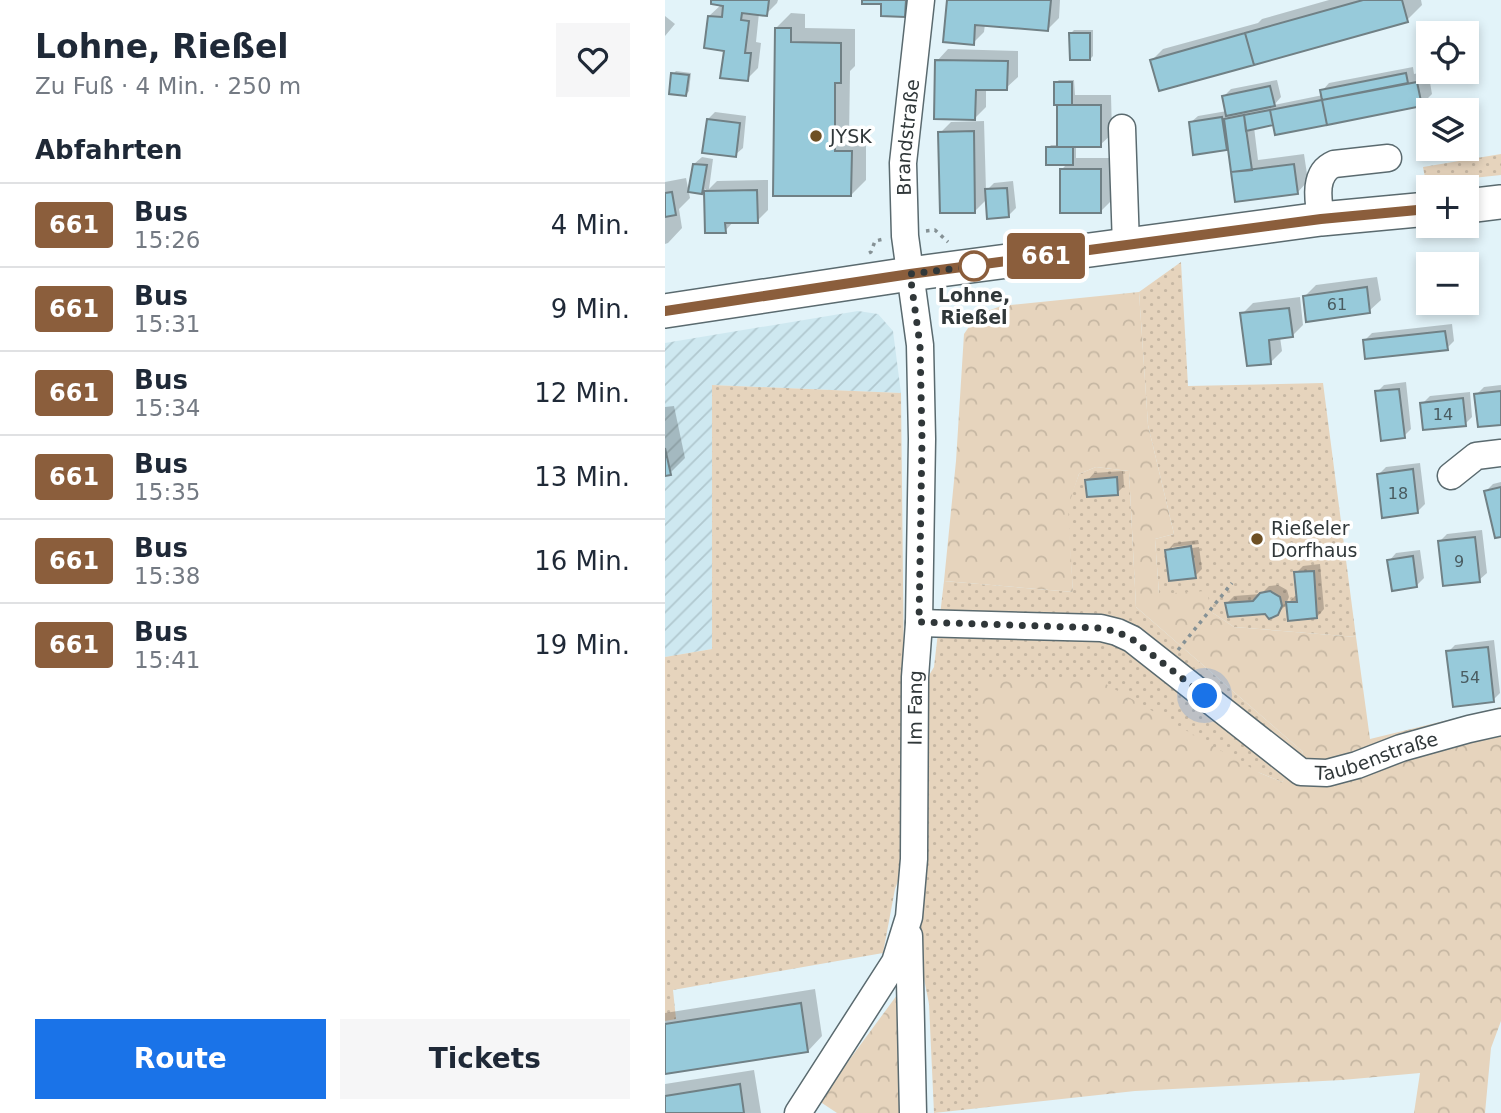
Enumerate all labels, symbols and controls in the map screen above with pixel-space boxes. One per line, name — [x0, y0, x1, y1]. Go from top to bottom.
map controls — [1416, 21, 1479, 315]
button: locate — [1416, 21, 1479, 84]
button: heart — [556, 23, 630, 97]
text: Lohne, Rießel — [35, 27, 289, 66]
text: Zu Fuß · 4 Min. · 250 m — [35, 73, 301, 99]
street label: Brandstraße — [892, 78, 923, 196]
button: layers — [1416, 98, 1479, 161]
place label: JYSK — [829, 125, 872, 147]
marker: JYSK — [808, 128, 824, 144]
text: Abfahrten — [35, 135, 183, 165]
button: + — [1416, 175, 1479, 238]
text: Bus — [134, 197, 188, 227]
text: 4 Min. — [551, 210, 630, 240]
text: 661 — [49, 211, 99, 239]
text: 15:26 — [134, 227, 200, 253]
line badge: 661 — [1006, 233, 1086, 279]
text: 661 — [1021, 242, 1071, 270]
marker: Lohne, Rießel — [959, 251, 989, 281]
button: − — [1416, 252, 1479, 315]
text: Bus — [134, 281, 188, 311]
place label: Lohne, Rießel — [938, 284, 1010, 328]
text: 9 Min. — [551, 294, 630, 324]
text: 661 — [49, 295, 99, 323]
house number: 61 — [1327, 295, 1347, 314]
text: 15:31 — [134, 311, 200, 337]
text: Bus — [134, 365, 188, 395]
text: 12 Min. — [534, 378, 630, 408]
text: 661 — [49, 379, 99, 407]
text: 15:34 — [134, 395, 200, 421]
house number: 14 — [1433, 405, 1453, 424]
text: Bus — [134, 449, 188, 479]
text: 13 Min. — [534, 462, 630, 492]
text: 661 — [49, 463, 99, 491]
text: 15:35 — [134, 479, 200, 505]
house number: 18 — [1388, 484, 1408, 503]
place label: Rießeler Dorfhaus — [1271, 517, 1357, 561]
marker: Rießeler Dorfhaus — [1249, 531, 1265, 547]
text: Bus — [134, 533, 188, 563]
text: 16 Min. — [534, 546, 630, 576]
text: 661 — [49, 547, 99, 575]
house number: 9 — [1454, 552, 1464, 571]
text: 15:38 — [134, 563, 200, 589]
text: Bus — [134, 617, 188, 647]
text: 19 Min. — [534, 630, 630, 660]
text: 661 — [49, 631, 99, 659]
text: 15:41 — [134, 647, 200, 673]
house number: 54 — [1460, 668, 1480, 687]
street label: Im Fang — [904, 669, 926, 745]
your location — [1187, 678, 1222, 713]
street label: Taubenstraße — [1313, 727, 1440, 785]
button: Route — [35, 1019, 326, 1099]
button: Tickets — [340, 1019, 630, 1099]

